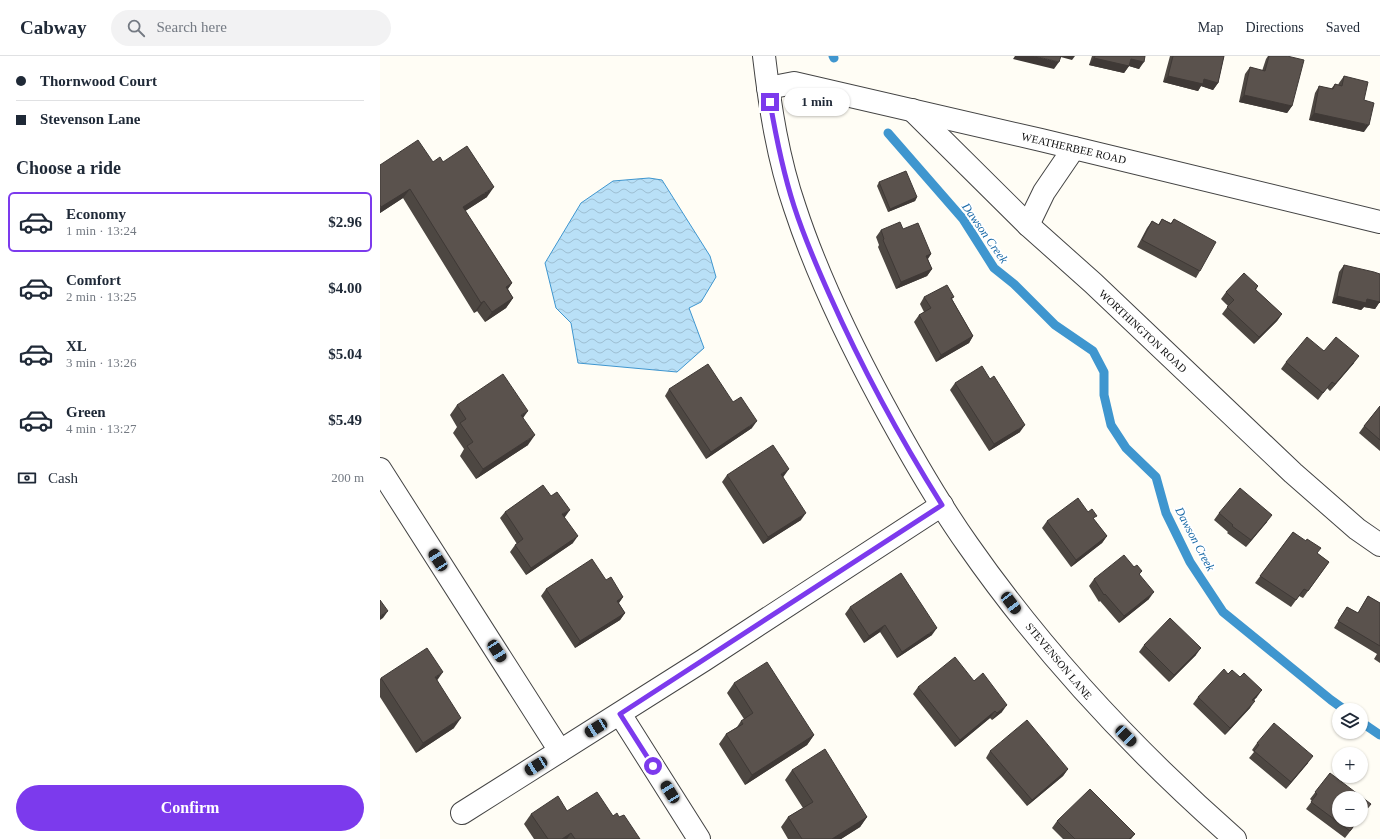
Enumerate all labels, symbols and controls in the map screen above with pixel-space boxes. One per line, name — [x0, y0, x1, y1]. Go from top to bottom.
search box — [111, 10, 391, 46]
text: Cabway — [20, 17, 87, 38]
icon: search — [125, 17, 147, 39]
text: Search here — [157, 19, 227, 35]
text: Map — [1198, 20, 1223, 35]
text: Directions — [1245, 20, 1304, 35]
text: Saved — [1326, 20, 1360, 35]
text: Thornwood Court — [40, 73, 157, 89]
callout: 1 min — [784, 88, 850, 116]
route end — [761, 93, 779, 111]
text: 1 min — [801, 94, 833, 109]
text: Stevenson Lane — [40, 111, 140, 127]
street label: WEATHERBEE ROAD — [1020, 130, 1128, 166]
text: Choose a ride — [16, 158, 121, 178]
water label: Dawson Creek — [958, 199, 1011, 266]
icon: car — [18, 204, 54, 240]
text: Economy — [66, 206, 126, 222]
text: $2.96 — [328, 214, 362, 230]
text: 1 min · 13:24 — [66, 223, 136, 238]
icon: car — [18, 270, 54, 306]
text: Comfort — [66, 272, 121, 288]
text: $4.00 — [328, 280, 362, 296]
street label: WORTHINGTON ROAD — [1097, 287, 1189, 375]
text: 2 min · 13:25 — [66, 289, 136, 304]
icon: car — [18, 336, 54, 372]
text: XL — [66, 338, 87, 354]
text: $5.04 — [328, 346, 362, 362]
text: 3 min · 13:26 — [66, 355, 136, 370]
icon: car — [18, 402, 54, 438]
text: Green — [66, 404, 106, 420]
text: $5.49 — [328, 412, 362, 428]
text: 4 min · 13:27 — [66, 421, 136, 436]
icon: cash — [16, 467, 38, 489]
text: Cash — [48, 470, 78, 486]
text: 200 m — [331, 470, 364, 485]
water label: Dawson Creek — [1172, 504, 1218, 574]
car — [426, 547, 450, 573]
car — [999, 590, 1023, 616]
street label: STEVENSON LANE — [1023, 620, 1095, 702]
car — [485, 638, 509, 664]
map controls — [1332, 703, 1368, 827]
button: layers — [1332, 703, 1368, 739]
car — [583, 717, 609, 739]
car — [1113, 723, 1139, 749]
button: + — [1332, 747, 1368, 783]
car — [523, 755, 549, 777]
route start — [644, 757, 662, 775]
car — [659, 779, 681, 805]
button: Confirm — [16, 785, 364, 831]
button: − — [1332, 791, 1368, 827]

